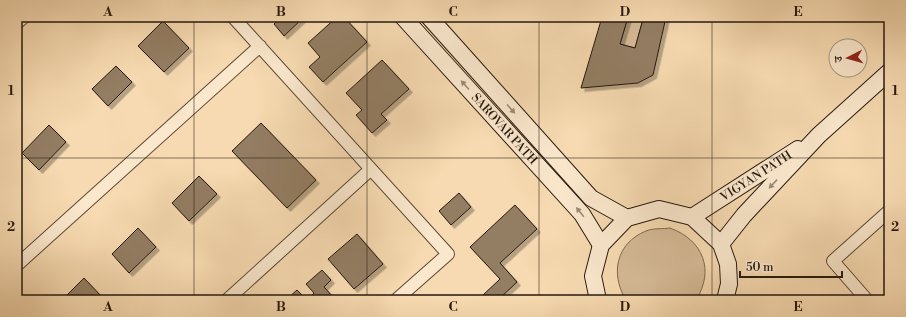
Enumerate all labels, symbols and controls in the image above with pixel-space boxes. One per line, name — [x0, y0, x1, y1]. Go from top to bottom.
text: A — [102, 4, 113, 20]
text: B — [276, 4, 286, 20]
text: C — [448, 4, 458, 20]
text: D — [620, 4, 630, 20]
text: E — [793, 4, 803, 20]
north arrow — [828, 38, 868, 78]
text: उ — [832, 54, 846, 63]
one-way arrow — [460, 80, 469, 90]
text: 1 — [8, 83, 15, 99]
text: 1 — [892, 83, 899, 99]
street label: SAROVAR PATH — [468, 90, 541, 168]
one-way arrow — [507, 103, 516, 114]
street label: VIGYAN PATH — [717, 147, 795, 205]
one-way arrow — [769, 179, 778, 189]
one-way arrow — [575, 207, 584, 218]
text: 2 — [7, 219, 15, 235]
text: 2 — [891, 219, 899, 235]
scale bar — [740, 253, 842, 279]
text: 50 m — [746, 260, 774, 275]
text: A — [102, 299, 113, 315]
text: B — [276, 299, 286, 315]
text: C — [448, 299, 458, 315]
text: D — [620, 299, 630, 315]
text: E — [793, 299, 803, 315]

